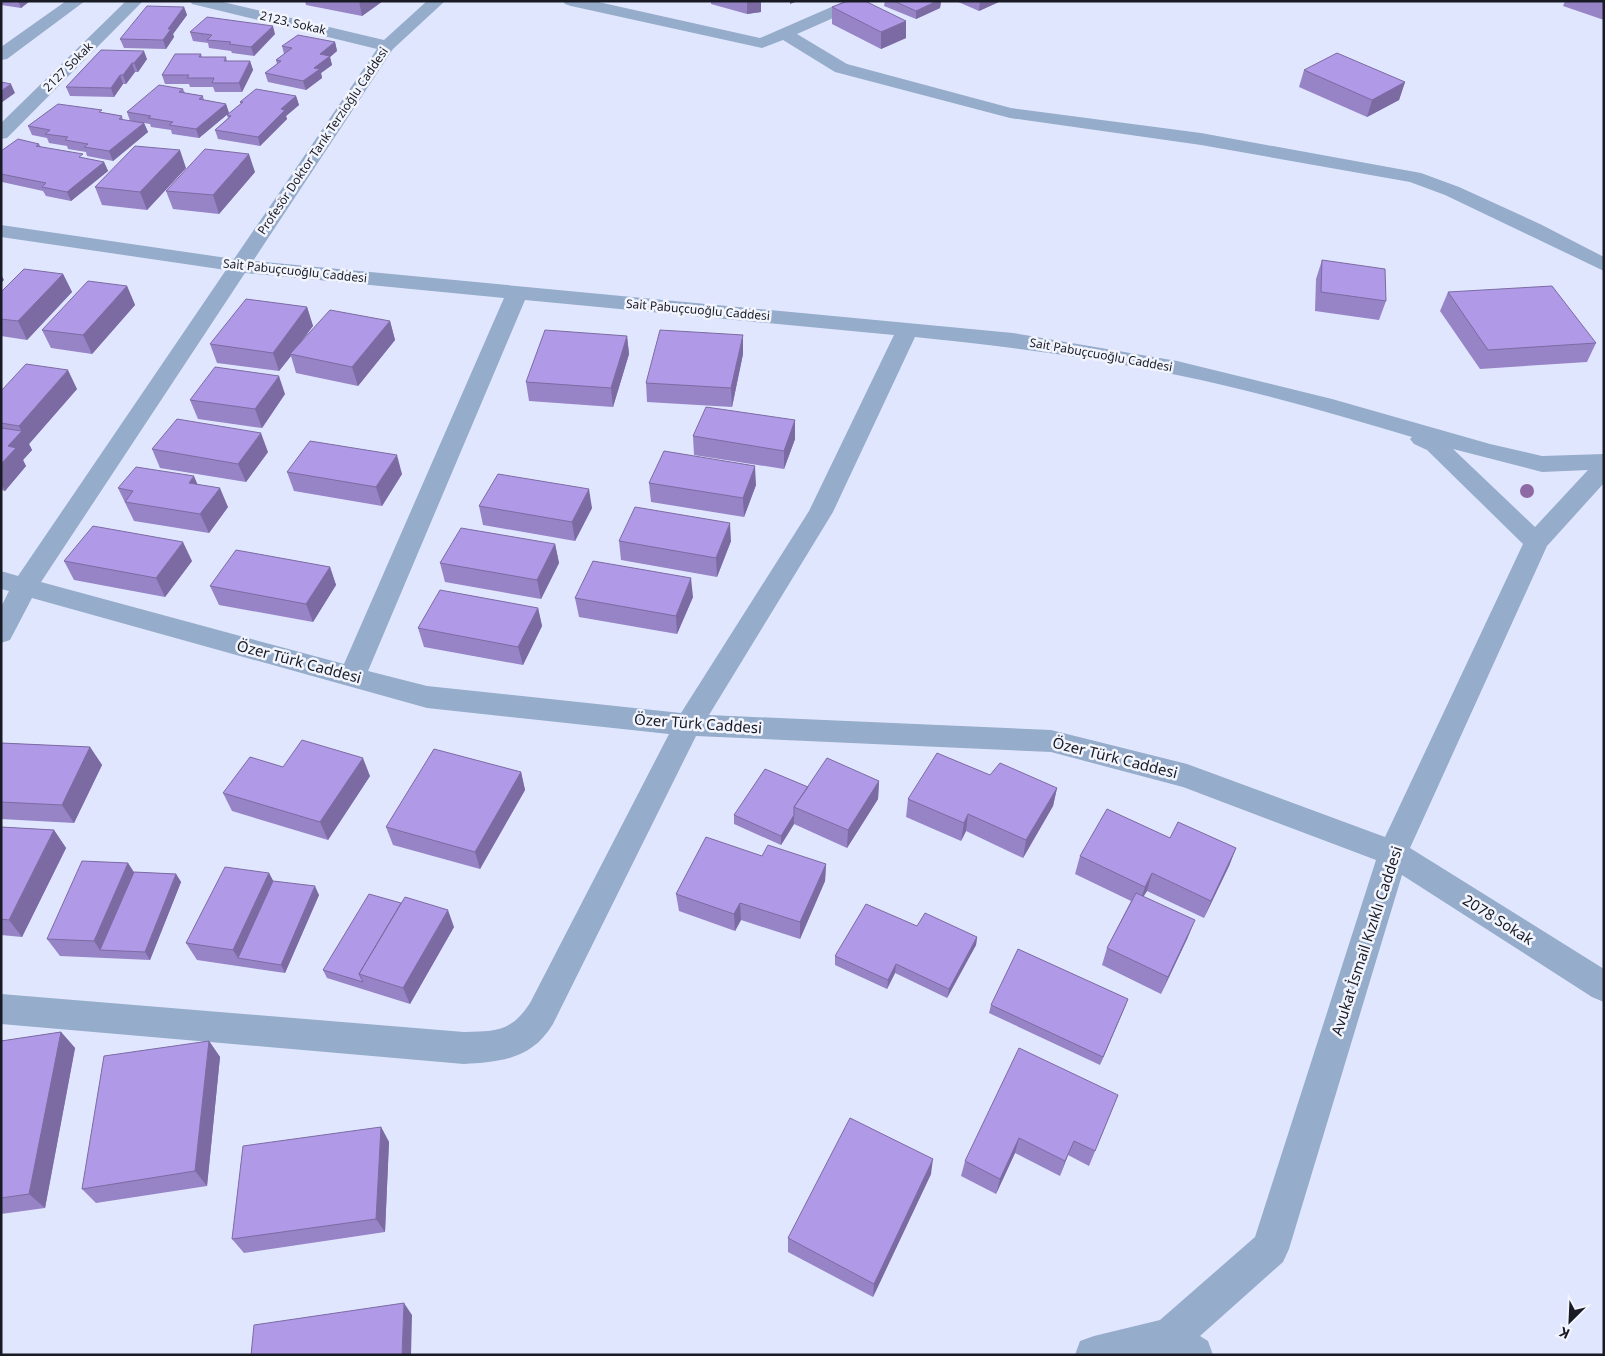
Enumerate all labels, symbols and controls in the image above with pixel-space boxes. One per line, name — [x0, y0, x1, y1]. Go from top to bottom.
street label: 2123. Sokak — [258, 7, 328, 38]
street label: 2127 Sokak — [39, 38, 97, 95]
street label: Profesör Doktor Tarık Terzioğlu Caddesi — [253, 44, 392, 238]
street label: Sait Pabuçcuoğlu Caddesi — [222, 254, 368, 287]
street label: Sait Pabuçcuoğlu Caddesi — [625, 295, 771, 324]
street label: Sait Pabuçcuoğlu Caddesi — [1028, 334, 1174, 375]
street label: Özer Türk Caddesi — [235, 635, 364, 687]
street label: Özer Türk Caddesi — [633, 709, 763, 737]
street label: Özer Türk Caddesi — [1051, 732, 1180, 782]
street label: Avukat İsmail Kızıklı Caddesi — [1326, 843, 1406, 1038]
street label: 2078 Sokak — [1459, 889, 1538, 949]
north arrow — [1545, 1296, 1595, 1346]
text: K — [1556, 1322, 1573, 1344]

